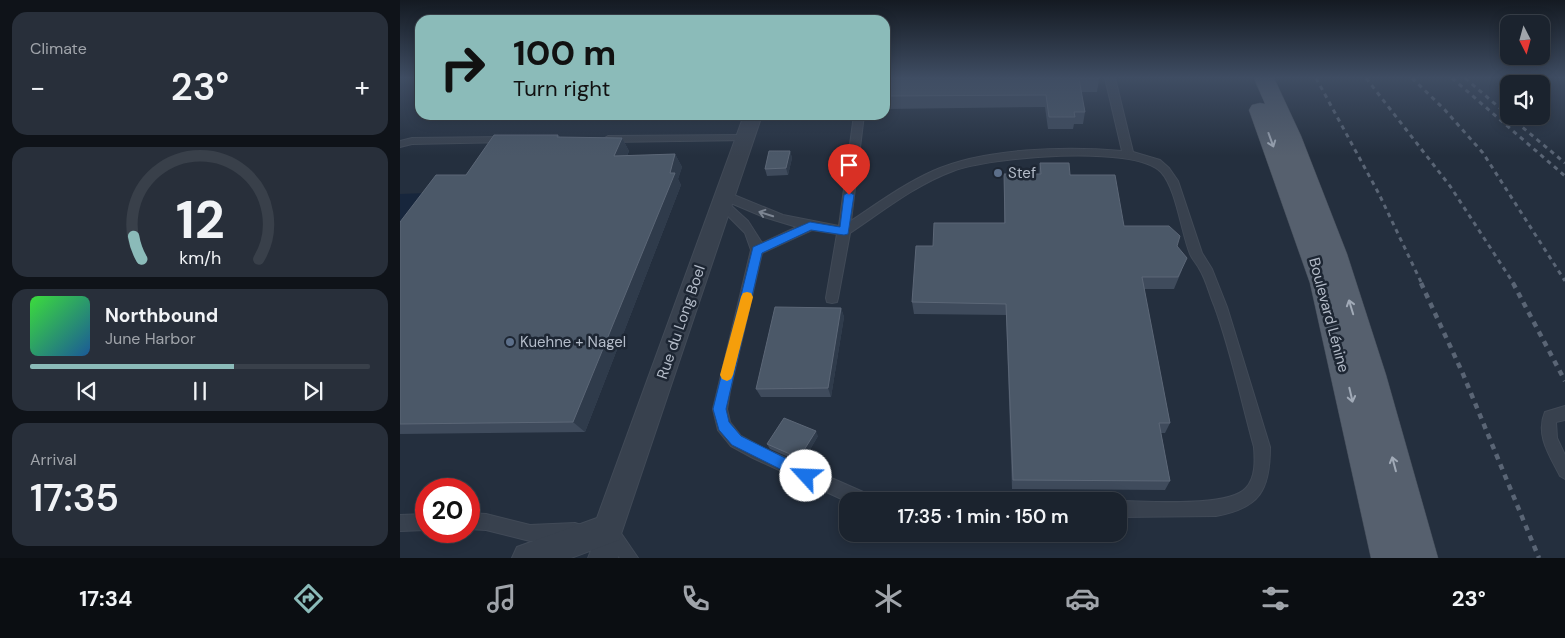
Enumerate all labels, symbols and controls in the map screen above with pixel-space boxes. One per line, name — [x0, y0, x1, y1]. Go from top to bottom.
north arrow — [1500, 15, 1550, 65]
map controls — [1500, 15, 1550, 125]
text: 100 m — [513, 30, 616, 76]
icon: right — [430, 35, 495, 100]
text: Climate — [30, 38, 87, 59]
text: 23° — [171, 62, 229, 112]
text: − — [30, 69, 45, 106]
text: + — [355, 69, 370, 106]
text: Turn right — [513, 74, 610, 103]
button: sound — [1500, 75, 1550, 125]
one-way arrow — [1267, 132, 1276, 148]
pin — [828, 144, 870, 195]
icon: arrive — [835, 151, 863, 179]
place label: Stef — [1008, 163, 1036, 183]
marker: Stef — [992, 167, 1004, 179]
text: 12 — [176, 186, 224, 254]
one-way arrow — [759, 209, 775, 219]
text: km/h — [179, 246, 221, 270]
street label: Boulevard Lénine — [1304, 255, 1354, 375]
street label: Rue du Long Boel — [652, 262, 710, 382]
one-way arrow — [1346, 300, 1356, 316]
text: Northbound — [105, 303, 218, 328]
text: June Harbor — [105, 328, 196, 349]
place label: Kuehne + Nagel — [520, 332, 626, 352]
marker: Kuehne + Nagel — [504, 336, 516, 348]
icon: previous — [73, 377, 101, 405]
icon: pause — [186, 377, 214, 405]
icon: next — [299, 377, 327, 405]
one-way arrow — [1346, 387, 1356, 403]
text: Arrival — [30, 449, 77, 470]
position arrow — [779, 449, 831, 501]
one-way arrow — [1389, 456, 1399, 472]
text: 17:35 — [30, 473, 119, 523]
speed limit sign: 20 — [415, 478, 480, 543]
text: 17:35 · 1 min · 150 m — [897, 504, 1069, 529]
icon: directions — [291, 581, 326, 616]
icon: music — [484, 581, 519, 616]
icon: phone — [678, 581, 713, 616]
icon: climate — [871, 581, 906, 616]
icon: car — [1065, 581, 1100, 616]
icon: filters — [1258, 581, 1293, 616]
text: 17:34 — [79, 584, 132, 613]
text: 23° — [1452, 584, 1486, 613]

